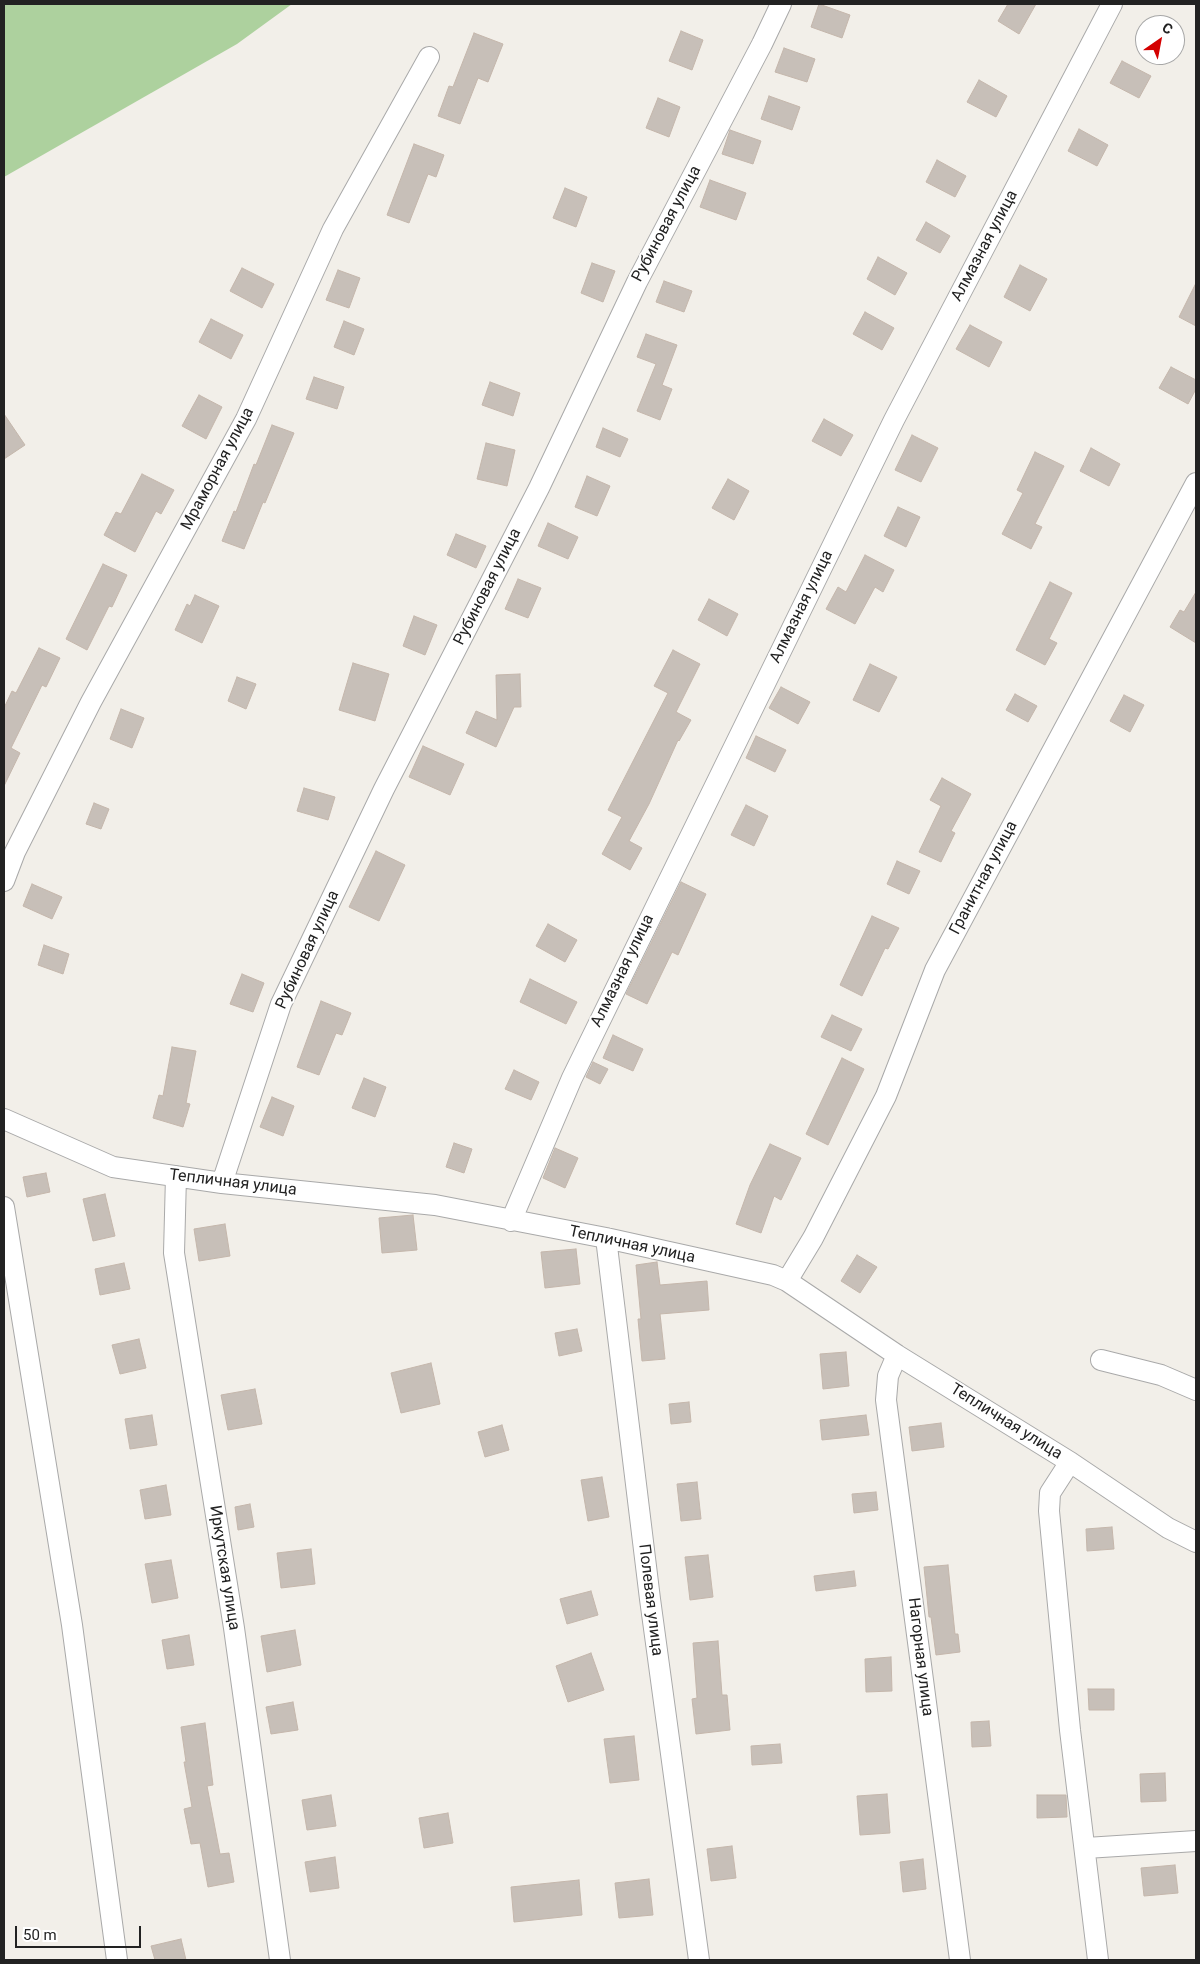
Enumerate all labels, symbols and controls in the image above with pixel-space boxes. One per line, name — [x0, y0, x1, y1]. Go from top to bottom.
north arrow — [1135, 15, 1185, 65]
text: С — [1159, 19, 1176, 37]
street label: Рубиновая улица — [628, 163, 706, 285]
street label: Алмазная улица — [948, 187, 1022, 305]
street label: Мраморная улица — [178, 404, 258, 534]
street label: Рубиновая улица — [450, 525, 526, 649]
street label: Алмазная улица — [766, 547, 838, 667]
street label: Гранитная улица — [946, 818, 1022, 938]
street label: Рубиновая улица — [272, 888, 344, 1012]
street label: Алмазная улица — [587, 911, 659, 1031]
street label: Тепличная улица — [168, 1166, 298, 1200]
street label: Тепличная улица — [567, 1222, 697, 1268]
street label: Тепличная улица — [947, 1380, 1065, 1464]
street label: Иркутская улица — [205, 1504, 243, 1632]
street label: Полевая улица — [634, 1543, 666, 1657]
street label: Нагорная улица — [903, 1597, 937, 1717]
scale bar — [18, 1916, 144, 1948]
text: 50 m — [23, 1926, 57, 1944]

